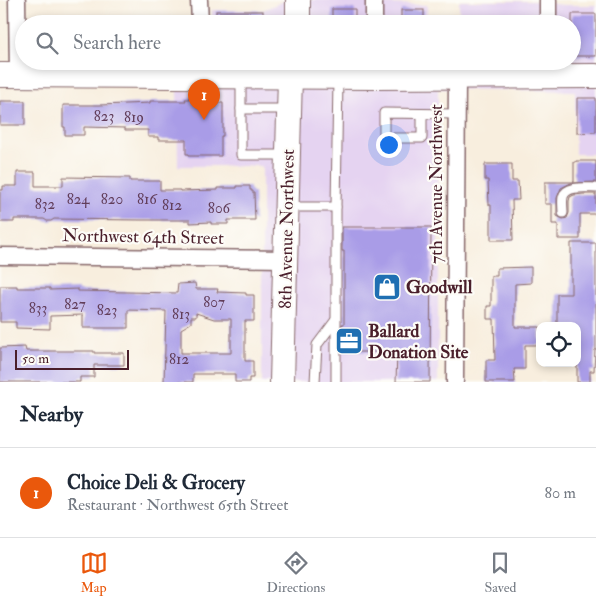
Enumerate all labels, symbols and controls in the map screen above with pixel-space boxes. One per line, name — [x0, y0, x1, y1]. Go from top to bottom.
search box — [15, 15, 581, 70]
icon: search — [33, 29, 61, 57]
text: Search here — [73, 31, 161, 55]
pin: 1 — [188, 79, 220, 120]
street label: 7th Avenue Northwest — [425, 104, 448, 264]
house number: 823 — [94, 107, 114, 126]
house number: 819 — [124, 108, 144, 127]
your location — [376, 132, 402, 158]
street label: 8th Avenue Northwest — [274, 149, 300, 309]
house number: 824 — [67, 190, 90, 209]
house number: 820 — [101, 190, 123, 209]
house number: 816 — [137, 190, 158, 209]
house number: 832 — [35, 195, 56, 214]
house number: 812 — [162, 196, 182, 215]
house number: 806 — [208, 199, 232, 218]
street label: Northwest 64th Street — [62, 224, 224, 250]
shop icon: Goodwill — [372, 272, 402, 302]
place label: Goodwill — [406, 276, 473, 299]
house number: 807 — [203, 293, 225, 312]
house number: 827 — [64, 295, 86, 314]
house number: 833 — [29, 299, 47, 318]
house number: 823 — [97, 301, 117, 320]
house number: 813 — [172, 305, 190, 324]
place label: Ballard Donation Site — [368, 320, 469, 364]
map controls — [536, 322, 581, 367]
button: locate — [536, 322, 581, 367]
office icon: Ballard Donation Site — [334, 326, 364, 356]
scale bar — [15, 347, 129, 370]
text: 50 m — [22, 350, 49, 367]
house number: 812 — [169, 350, 189, 369]
text: Nearby — [20, 401, 83, 428]
text: Choice Deli & Grocery — [67, 471, 245, 495]
text: 1 — [33, 483, 39, 503]
text: 80 m — [545, 483, 576, 503]
text: Restaurant · Northwest 65th Street — [67, 495, 288, 515]
tab: Map — [80, 549, 108, 596]
tab: Directions — [267, 549, 325, 596]
tab: Saved — [484, 549, 516, 596]

